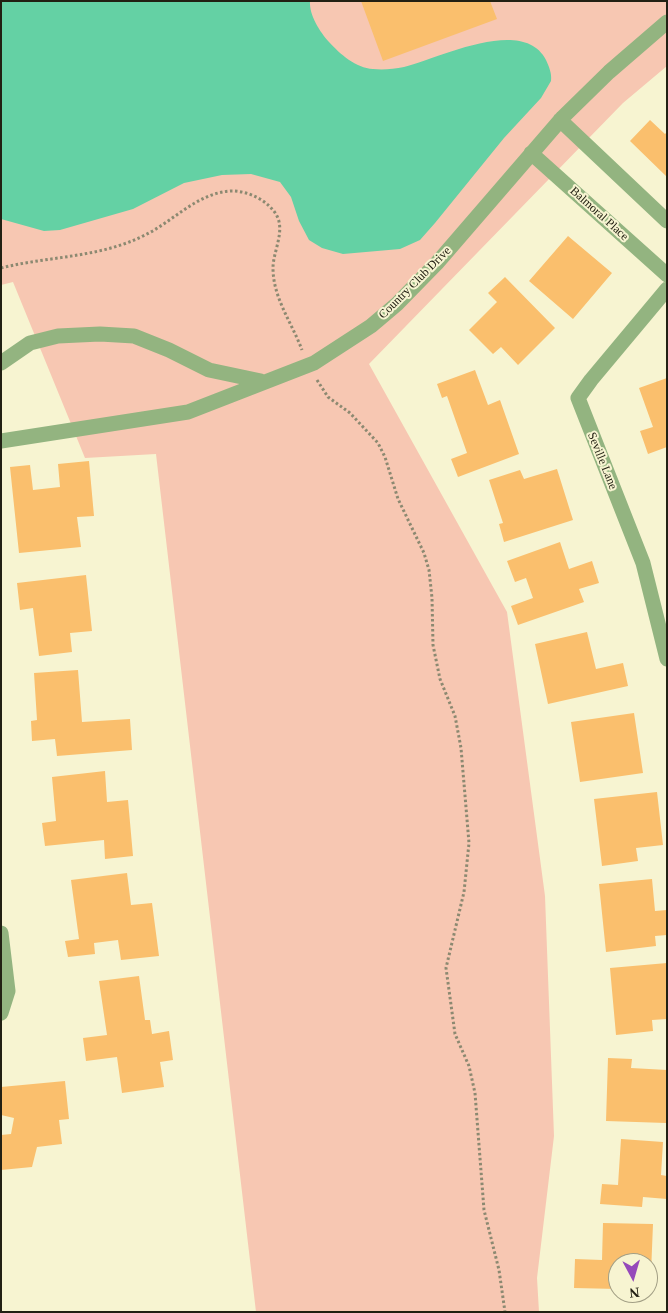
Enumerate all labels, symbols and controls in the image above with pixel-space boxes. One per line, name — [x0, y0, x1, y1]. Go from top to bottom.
street label: Balmoral Place — [567, 184, 631, 244]
street label: Country Club Drive — [376, 244, 454, 322]
street label: Seville Lane — [584, 430, 620, 492]
north arrow — [608, 1253, 658, 1303]
text: N — [629, 1284, 640, 1300]

